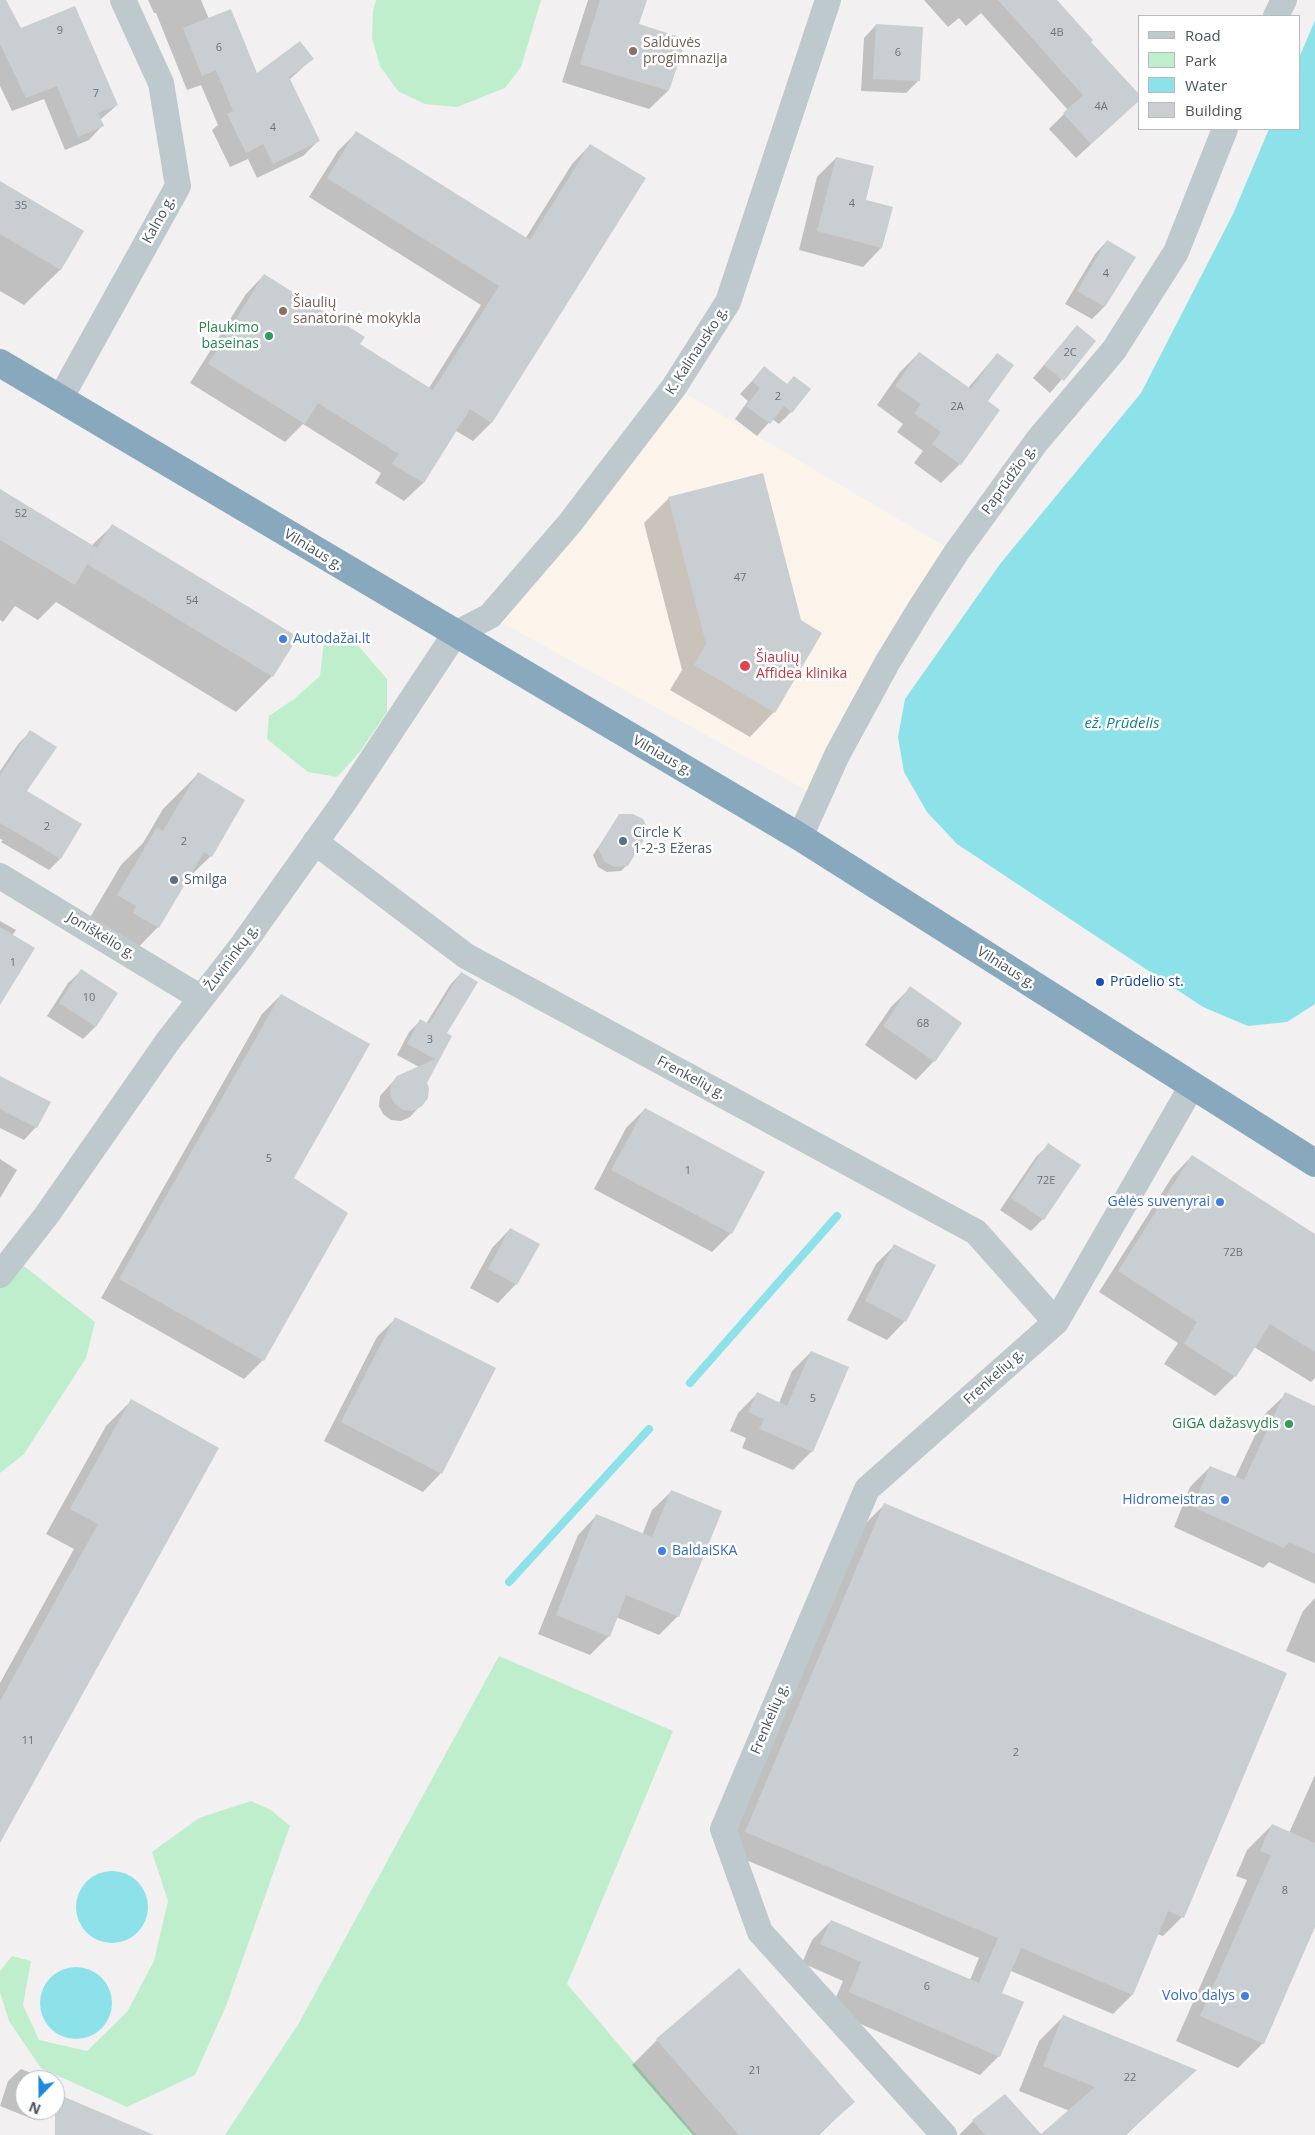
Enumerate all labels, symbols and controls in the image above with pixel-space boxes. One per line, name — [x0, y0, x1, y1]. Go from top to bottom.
legend — [1138, 15, 1300, 130]
house number: 9 — [57, 24, 63, 38]
text: Road — [1185, 25, 1221, 45]
house number: 4B — [1050, 26, 1064, 40]
place label: Salduvės progimnazija — [643, 35, 728, 68]
house number: 6 — [216, 41, 222, 55]
marker: Salduvės progimnazija — [627, 45, 639, 57]
house number: 6 — [895, 46, 901, 60]
text: Park — [1185, 50, 1216, 70]
text: Water — [1185, 75, 1227, 95]
house number: 7 — [93, 87, 99, 101]
house number: 4A — [1094, 100, 1108, 114]
text: Building — [1185, 100, 1242, 120]
house number: 4 — [270, 121, 276, 135]
street label: Kalno g. — [139, 193, 179, 247]
house number: 4 — [849, 197, 855, 211]
house number: 35 — [15, 199, 27, 213]
house number: 4 — [1103, 267, 1109, 281]
place label: Šiaulių sanatorinė mokykla — [293, 295, 421, 328]
street label: K. Kalinausko g. — [662, 304, 732, 398]
marker: Šiaulių sanatorinė mokykla — [277, 305, 289, 317]
place label: Plaukimo baseinas — [198, 320, 259, 352]
marker: Plaukimo baseinas — [263, 330, 275, 342]
house number: 2C — [1063, 346, 1077, 360]
house number: 2 — [775, 390, 781, 404]
house number: 2A — [950, 400, 964, 414]
street label: Paprūdžio g. — [978, 442, 1040, 518]
house number: 52 — [15, 507, 27, 521]
street label: Vilniaus g. — [281, 526, 345, 574]
house number: 47 — [734, 571, 746, 585]
house number: 54 — [186, 594, 198, 608]
place label: Autodažai.lt — [293, 631, 370, 647]
marker: Autodažai.lt — [277, 633, 289, 645]
place label: Šiaulių Affidea klinika — [756, 650, 847, 682]
marker: Šiaulių Affidea klinika — [738, 659, 752, 673]
water label: ež. Prūdelis — [1084, 715, 1160, 733]
street label: Vilniaus g. — [629, 732, 695, 780]
house number: 2 — [44, 820, 50, 834]
place label: Circle K 1-2-3 Ežeras — [633, 825, 712, 858]
house number: 2 — [181, 835, 187, 849]
marker: Circle K 1-2-3 Ežeras — [617, 835, 629, 847]
place label: Smilga — [184, 872, 227, 888]
marker: Smilga — [168, 874, 180, 886]
street label: Joniškėlio g. — [64, 909, 138, 963]
street label: Žuvininkų g. — [202, 922, 262, 994]
street label: Vilniaus g. — [974, 944, 1038, 992]
house number: 1 — [10, 956, 16, 970]
place label: Prūdelio st. — [1110, 974, 1184, 990]
marker: Prūdelio st. — [1094, 976, 1106, 988]
house number: 10 — [83, 991, 95, 1005]
house number: 68 — [917, 1017, 929, 1031]
house number: 3 — [427, 1033, 433, 1047]
street label: Frenkelių g. — [654, 1053, 728, 1103]
house number: 5 — [266, 1152, 272, 1166]
house number: 1 — [685, 1164, 691, 1178]
house number: 72E — [1037, 1174, 1055, 1188]
place label: Gėlės suvenyrai — [1108, 1194, 1210, 1210]
marker: Gėlės suvenyrai — [1214, 1196, 1226, 1208]
house number: 72B — [1223, 1246, 1243, 1260]
street label: Frenkelių g. — [960, 1346, 1028, 1408]
house number: 5 — [810, 1392, 816, 1406]
place label: GIGA dažasvydis — [1172, 1416, 1279, 1432]
marker: GIGA dažasvydis — [1283, 1418, 1295, 1430]
place label: Hidromeistras — [1122, 1492, 1215, 1508]
marker: Hidromeistras — [1219, 1494, 1231, 1506]
place label: BaldaiSKA — [672, 1543, 737, 1559]
marker: BaldaiSKA — [656, 1545, 668, 1557]
street label: Frenkelių g. — [748, 1681, 792, 1757]
house number: 11 — [22, 1734, 34, 1748]
house number: 2 — [1013, 1746, 1019, 1760]
house number: 8 — [1282, 1884, 1288, 1898]
house number: 6 — [924, 1980, 930, 1994]
place label: Volvo dalys — [1162, 1988, 1235, 2004]
marker: Volvo dalys — [1239, 1990, 1251, 2002]
house number: 21 — [749, 2064, 761, 2078]
north arrow — [15, 2070, 65, 2120]
house number: 22 — [1124, 2071, 1136, 2085]
text: N — [26, 2098, 43, 2119]

